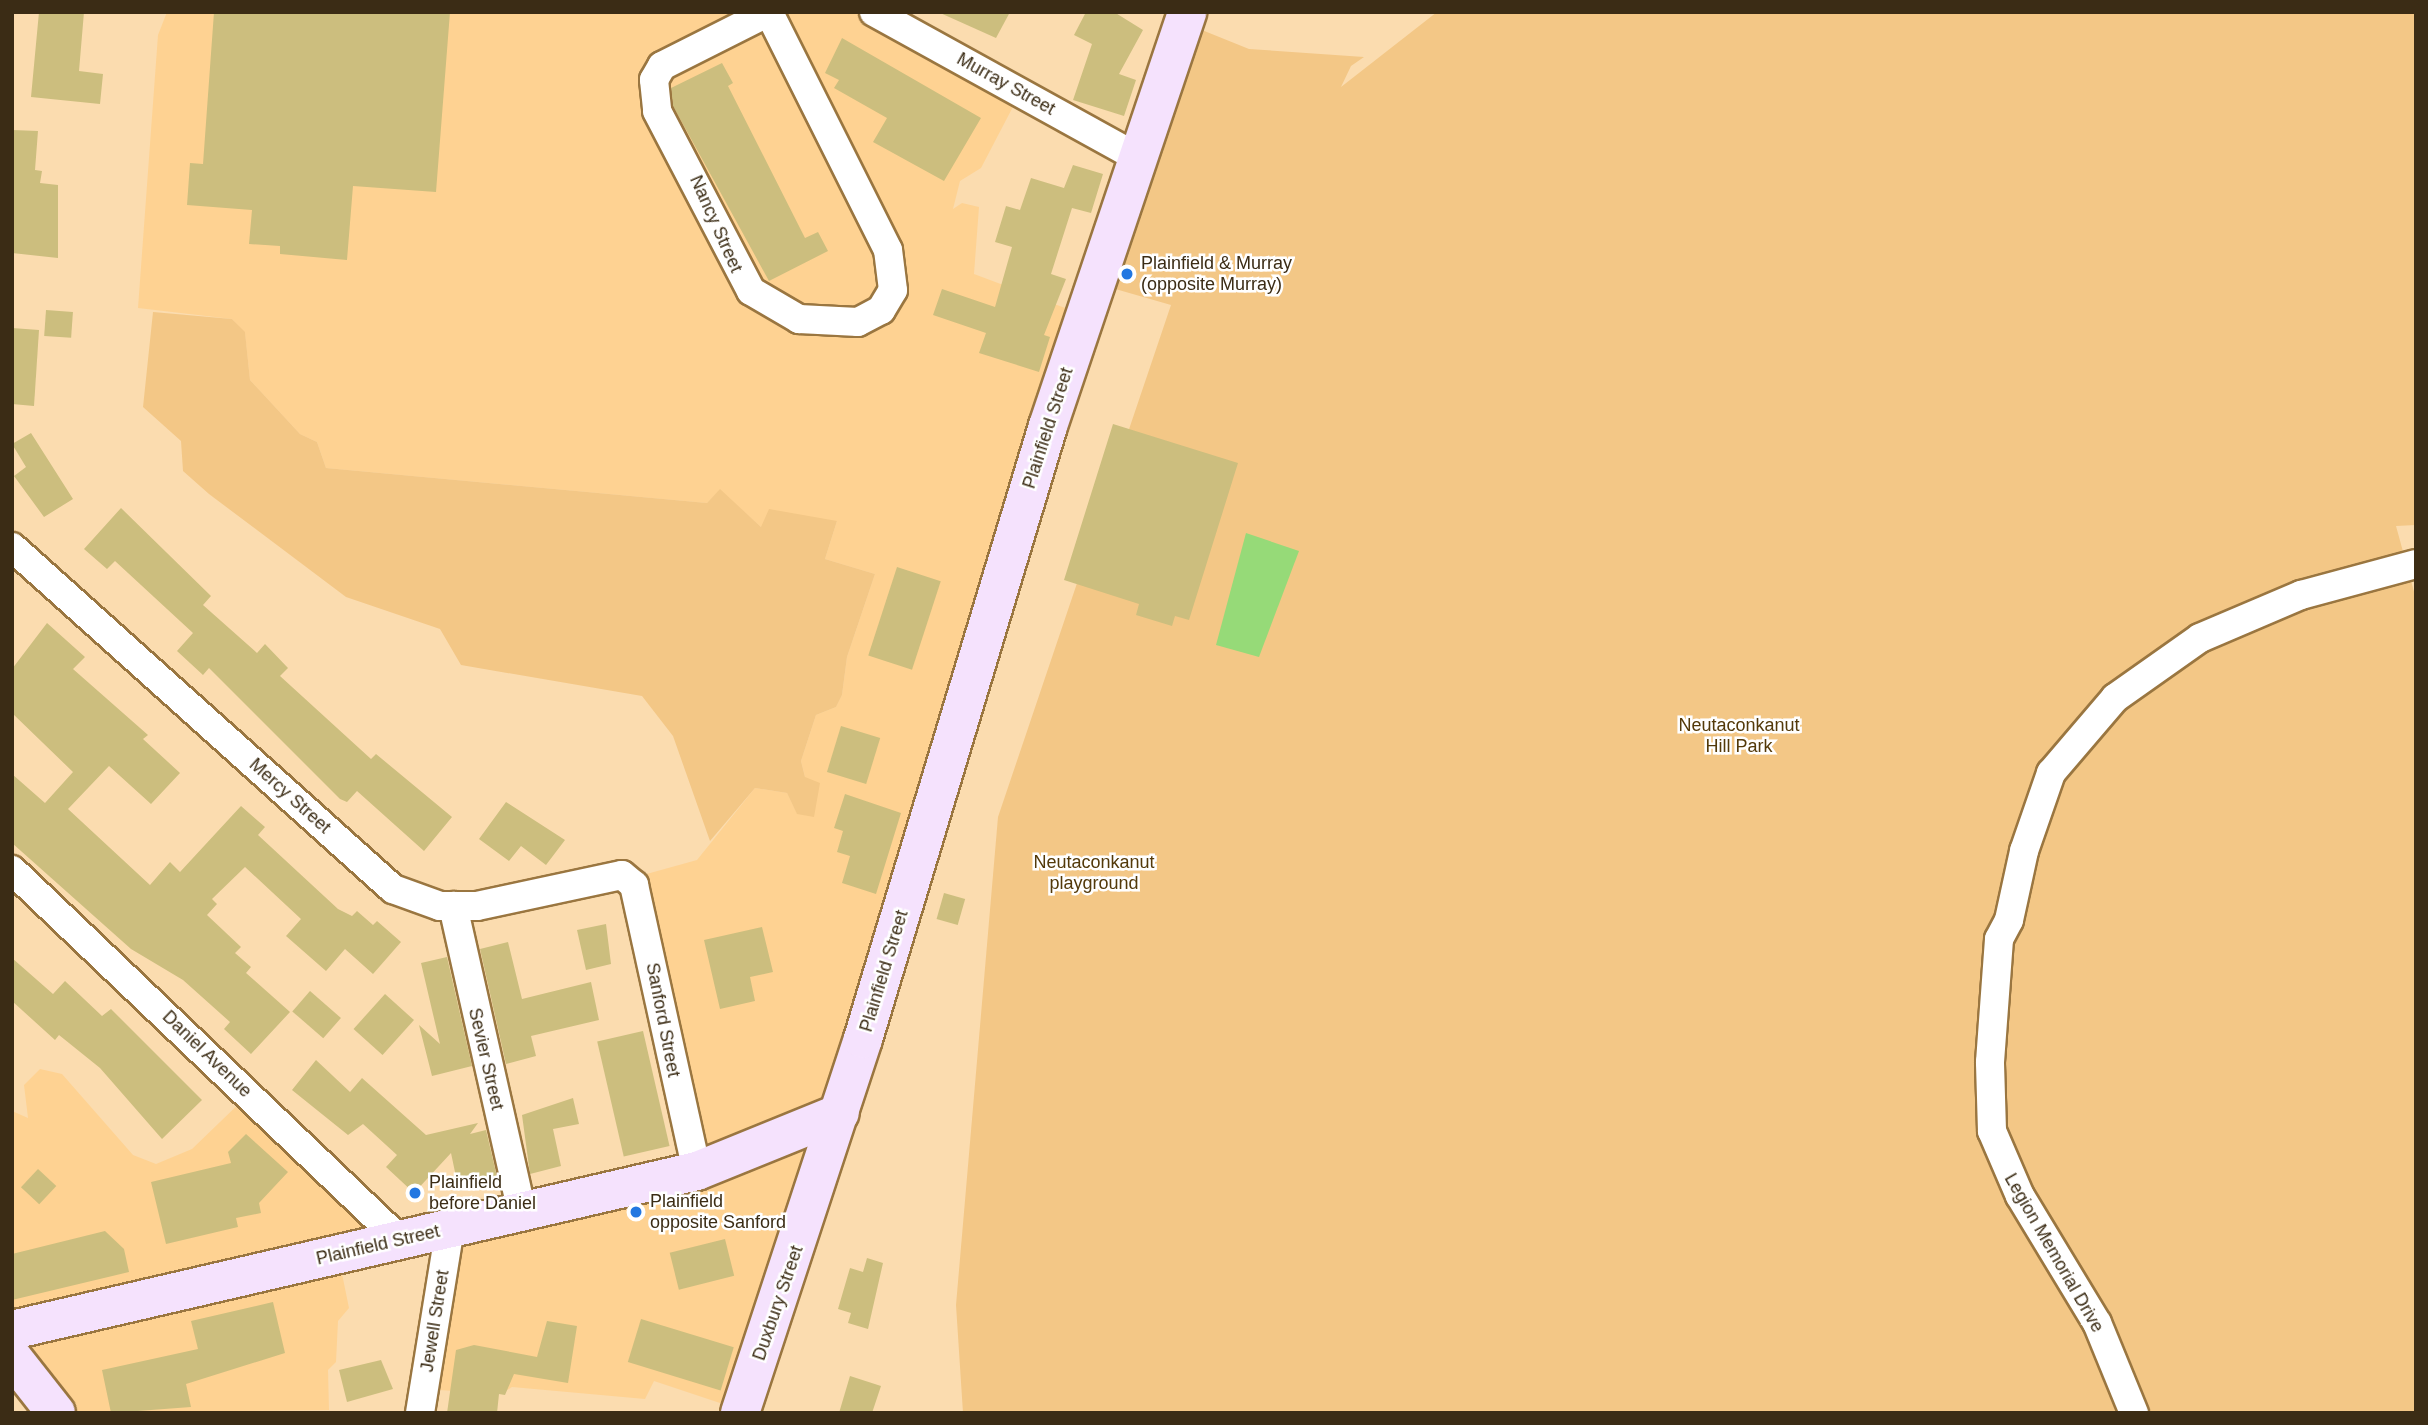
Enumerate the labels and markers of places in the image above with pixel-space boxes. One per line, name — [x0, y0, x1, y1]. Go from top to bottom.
place label: Plainfield & Murray (opposite Murray) — [1141, 253, 1292, 296]
marker: Plainfield & Murray (opposite Murray) — [1119, 266, 1135, 282]
place label: Plainfield before Daniel — [429, 1172, 536, 1214]
marker: Plainfield before Daniel — [407, 1185, 423, 1201]
place label: Plainfield opposite Sanford — [650, 1191, 786, 1234]
marker: Plainfield opposite Sanford — [628, 1204, 644, 1220]

